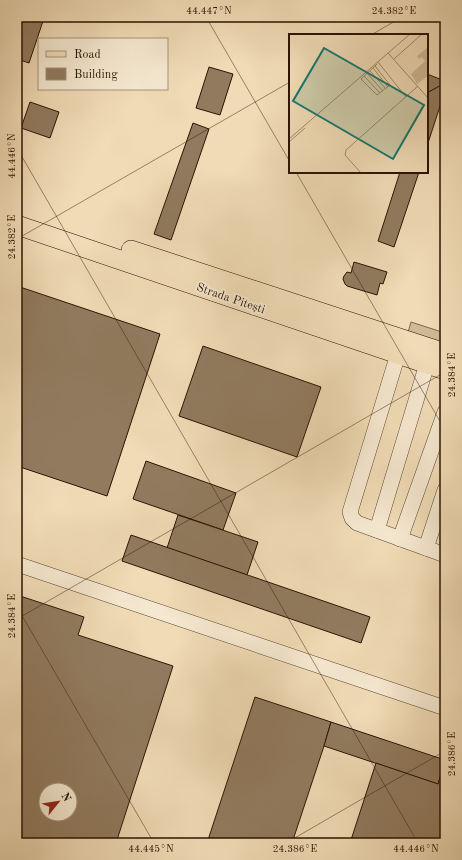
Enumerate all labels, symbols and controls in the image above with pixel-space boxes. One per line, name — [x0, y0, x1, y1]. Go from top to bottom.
text: 44.447°N — [186, 6, 232, 16]
text: 24.382°E — [372, 6, 416, 16]
inset map — [289, 34, 428, 173]
legend — [38, 38, 168, 90]
text: Road — [74, 49, 101, 61]
text: Building — [74, 69, 118, 81]
text: 44.446°N — [7, 133, 17, 179]
text: 24.382°E — [7, 215, 17, 259]
street label: Strada Pitești — [195, 282, 267, 316]
text: 24.384°E — [447, 353, 457, 397]
text: 24.384°E — [7, 594, 17, 638]
text: 24.386°E — [447, 732, 457, 776]
north arrow — [38, 782, 78, 822]
text: N — [58, 791, 73, 805]
text: 44.445°N — [128, 844, 174, 854]
text: 24.386°E — [273, 844, 317, 854]
text: 44.446°N — [393, 844, 439, 854]

